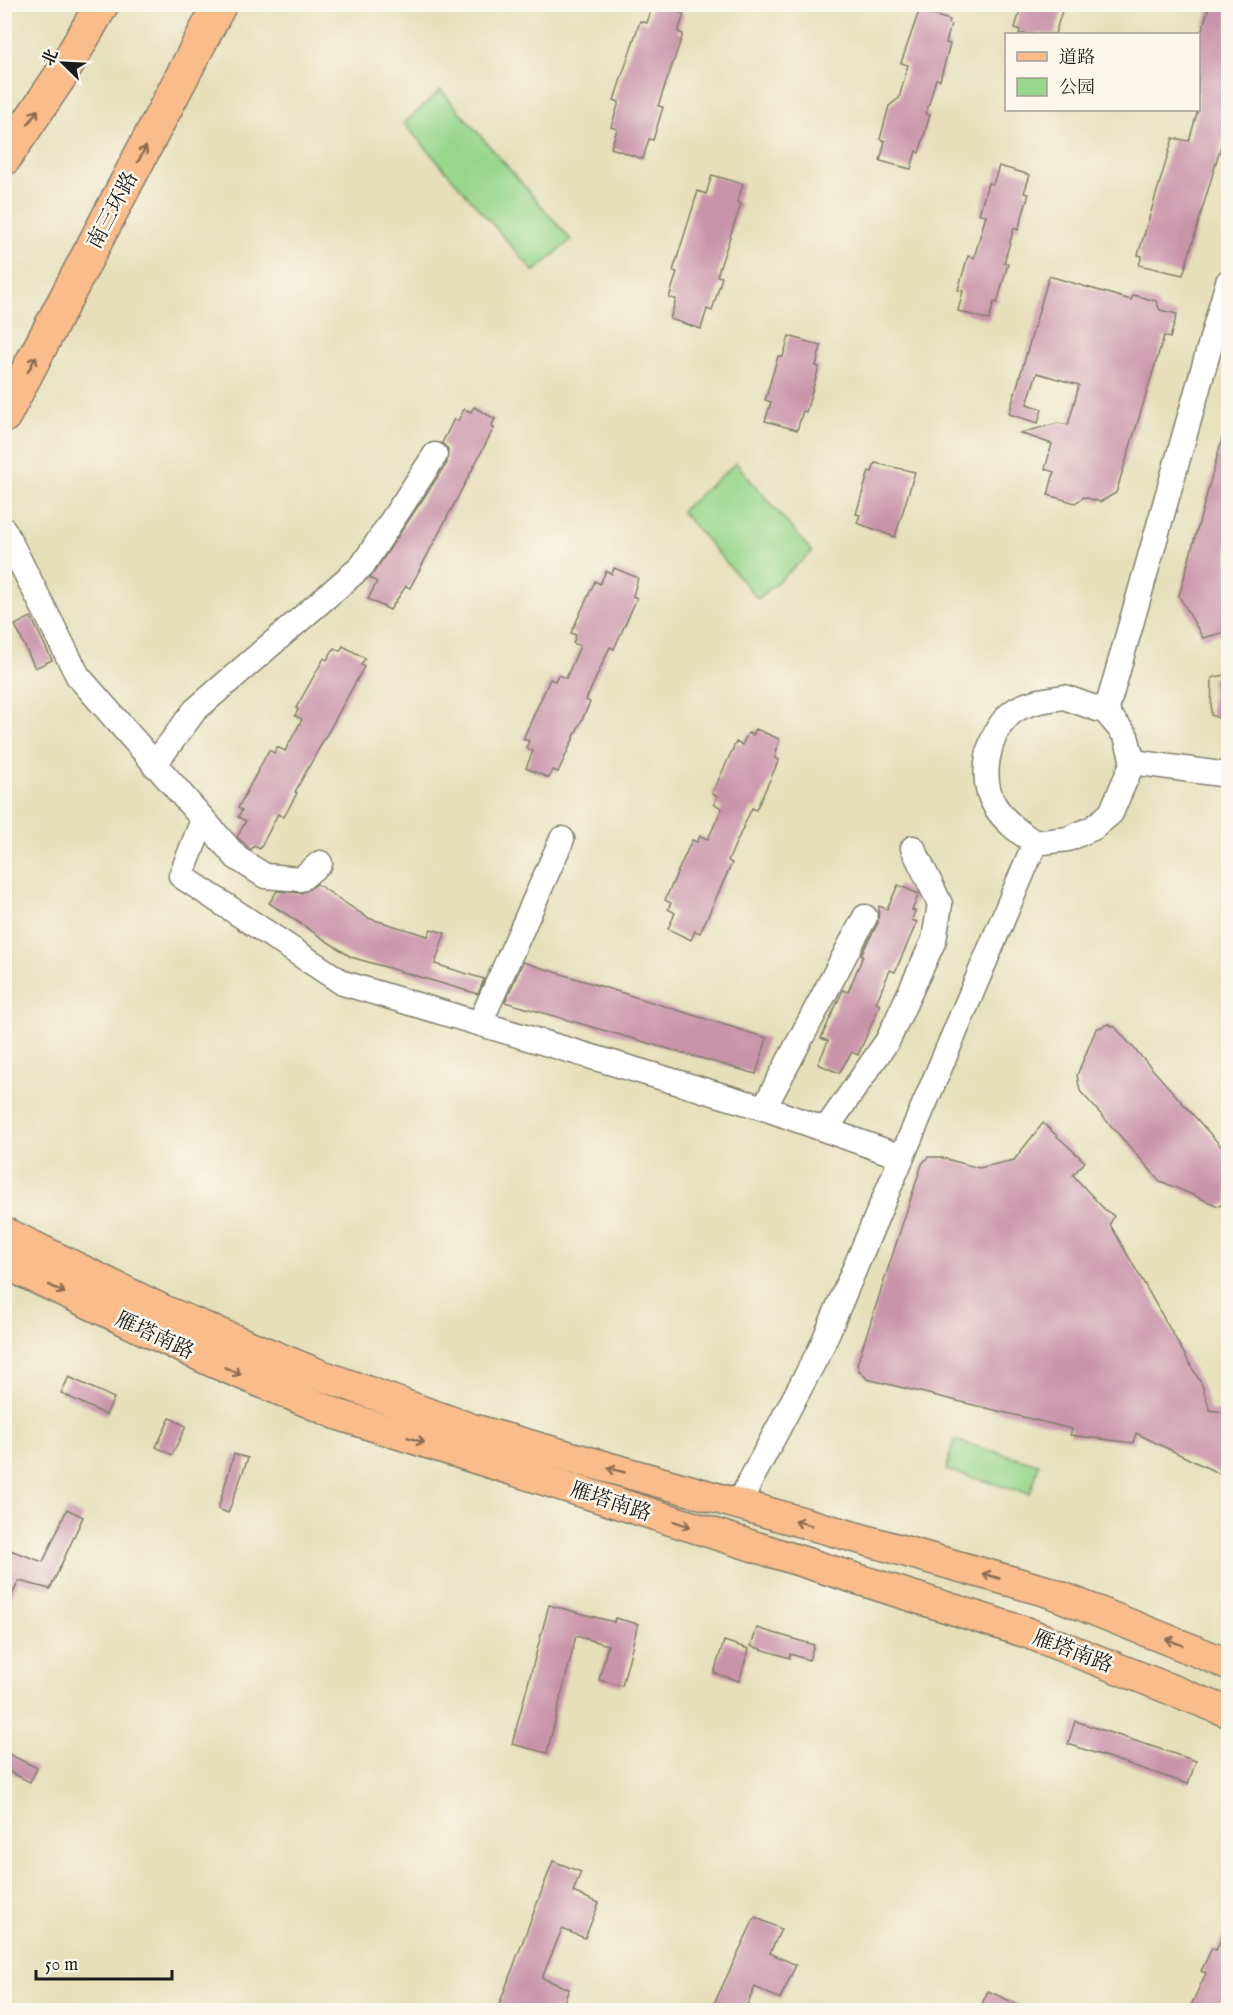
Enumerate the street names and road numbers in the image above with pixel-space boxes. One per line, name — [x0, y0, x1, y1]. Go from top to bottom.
street label: 南三环路 — [82, 167, 145, 254]
street label: 雁塔南路 — [111, 1306, 198, 1366]
street label: 雁塔南路 — [566, 1477, 655, 1528]
street label: 雁塔南路 — [1028, 1625, 1117, 1680]

